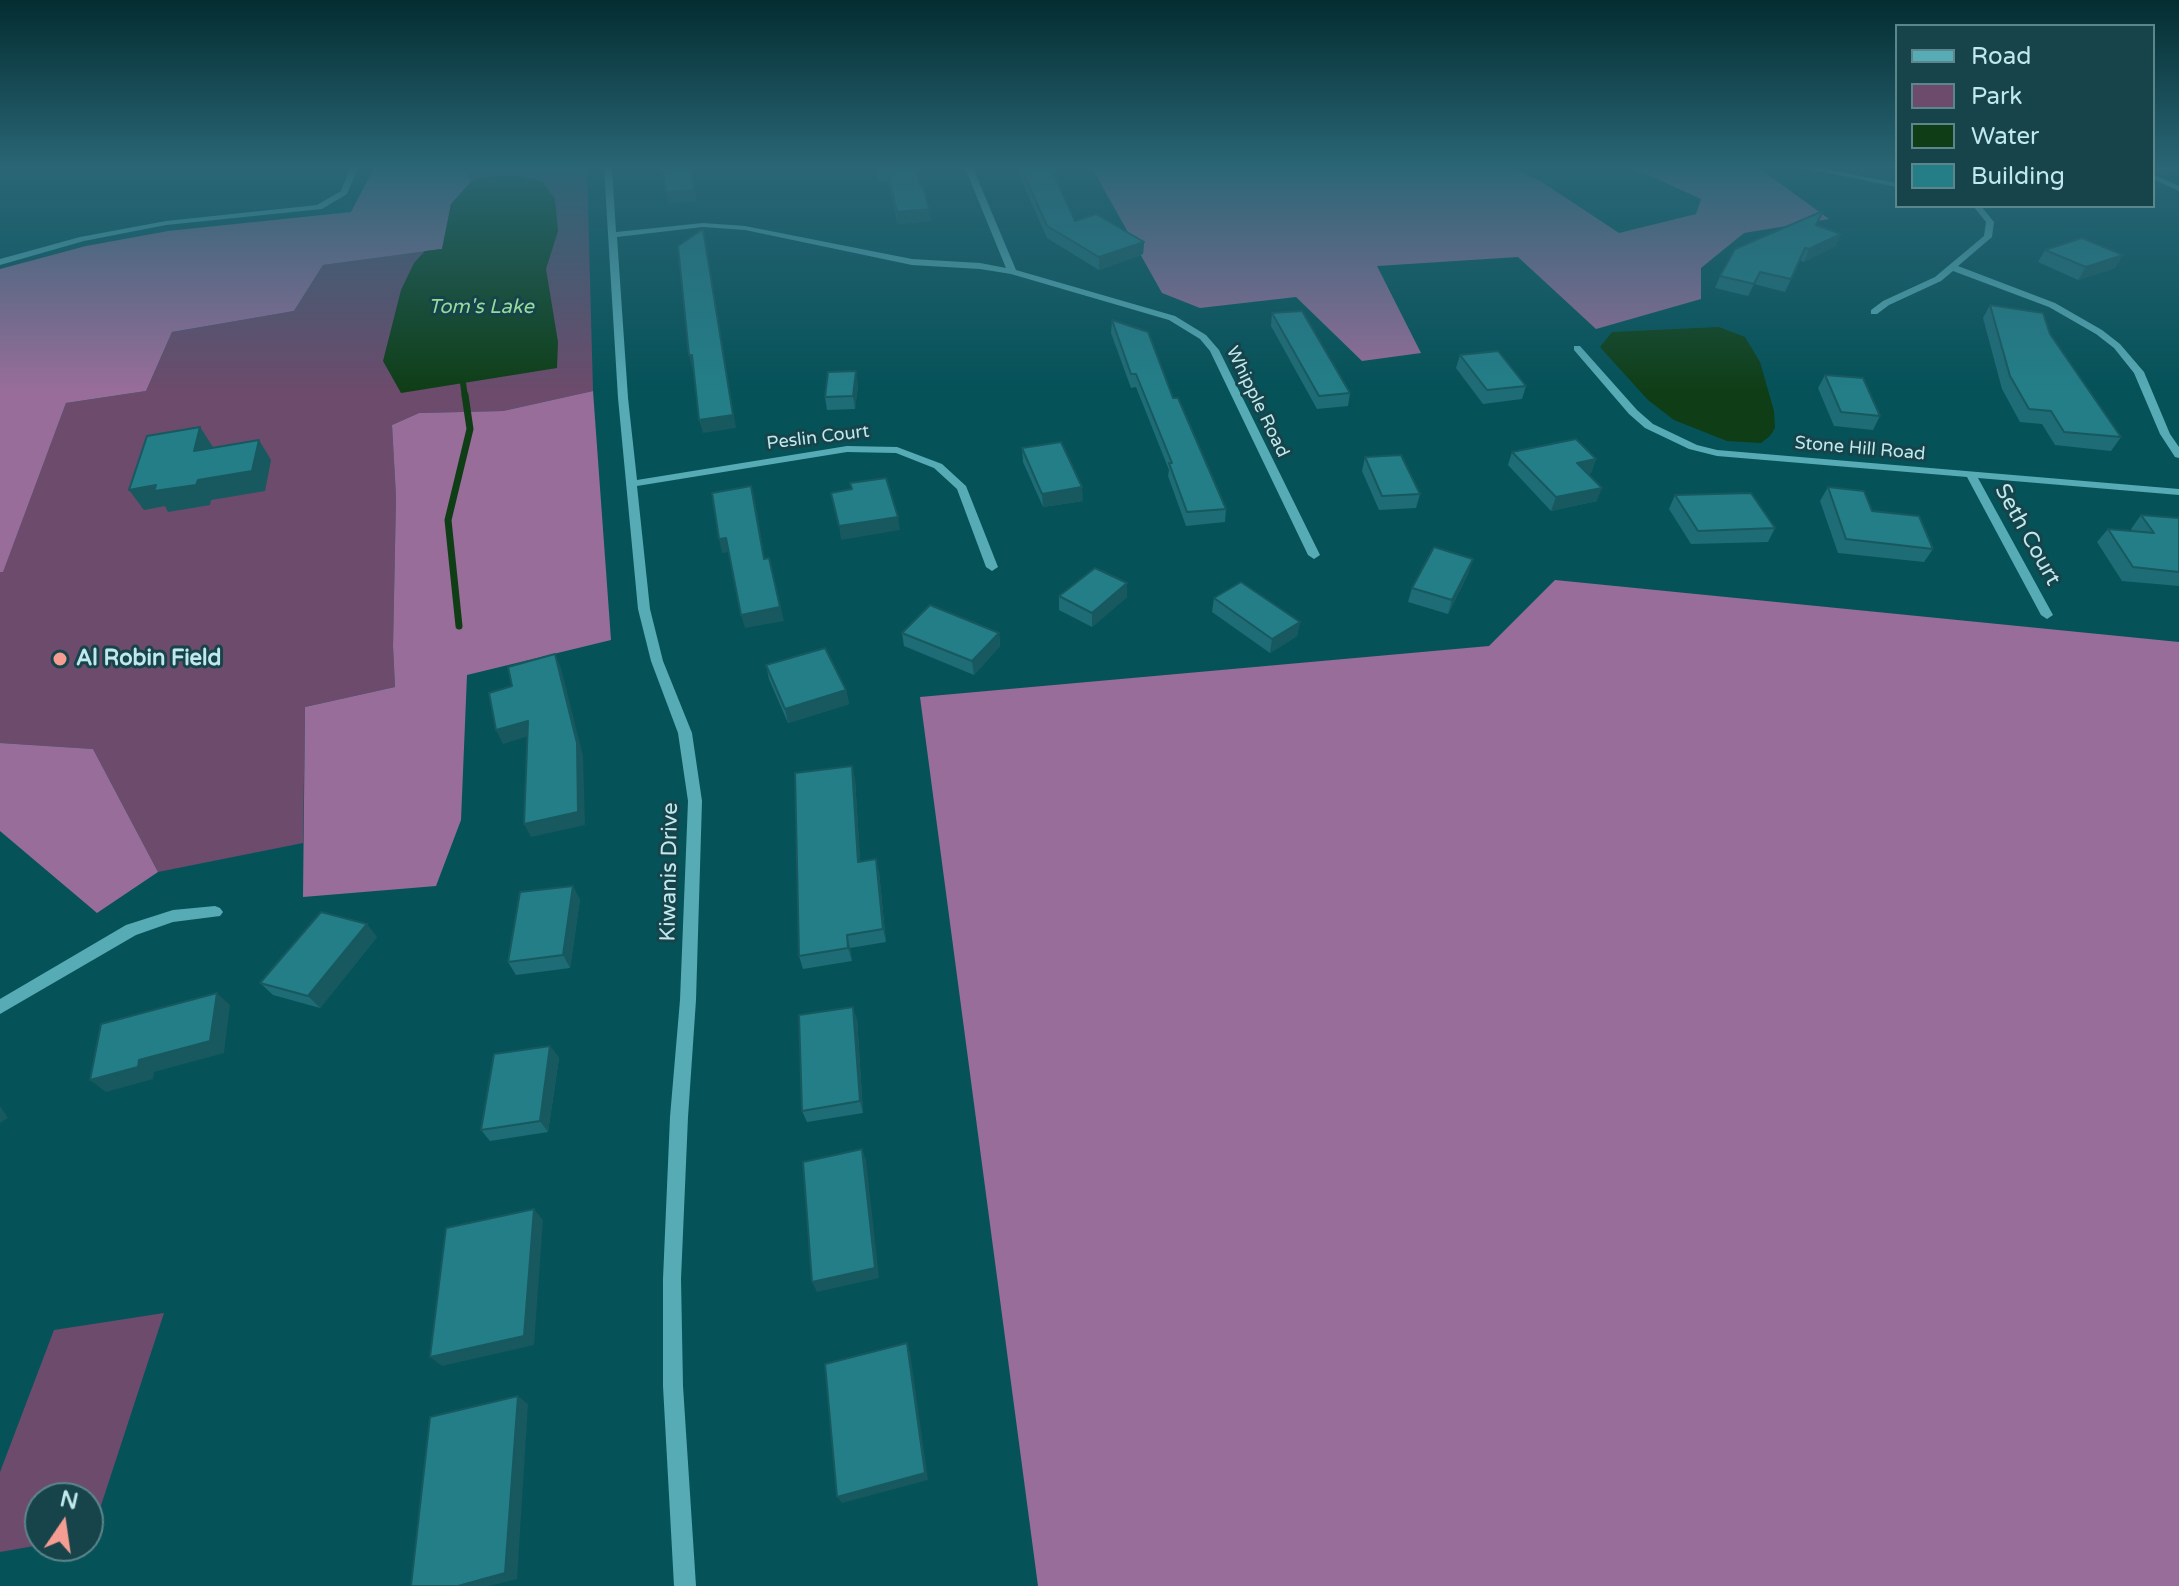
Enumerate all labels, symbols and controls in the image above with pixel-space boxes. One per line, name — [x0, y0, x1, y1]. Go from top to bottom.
legend — [1895, 24, 2155, 208]
text: Road — [1971, 42, 2031, 71]
text: Park — [1971, 82, 2022, 111]
text: Water — [1971, 122, 2039, 151]
text: Building — [1971, 162, 2065, 191]
water label: Tom's Lake — [428, 296, 534, 320]
street label: Whipple Road — [1221, 343, 1293, 461]
street label: Peslin Court — [765, 421, 871, 455]
street label: Stone Hill Road — [1794, 433, 1926, 465]
street label: Seth Court — [1988, 480, 2066, 590]
place label: Al Robin Field — [76, 646, 221, 672]
marker: Al Robin Field — [51, 650, 69, 668]
street label: Kiwanis Drive — [656, 802, 684, 942]
north arrow — [24, 1482, 104, 1562]
text: N — [57, 1486, 80, 1515]

